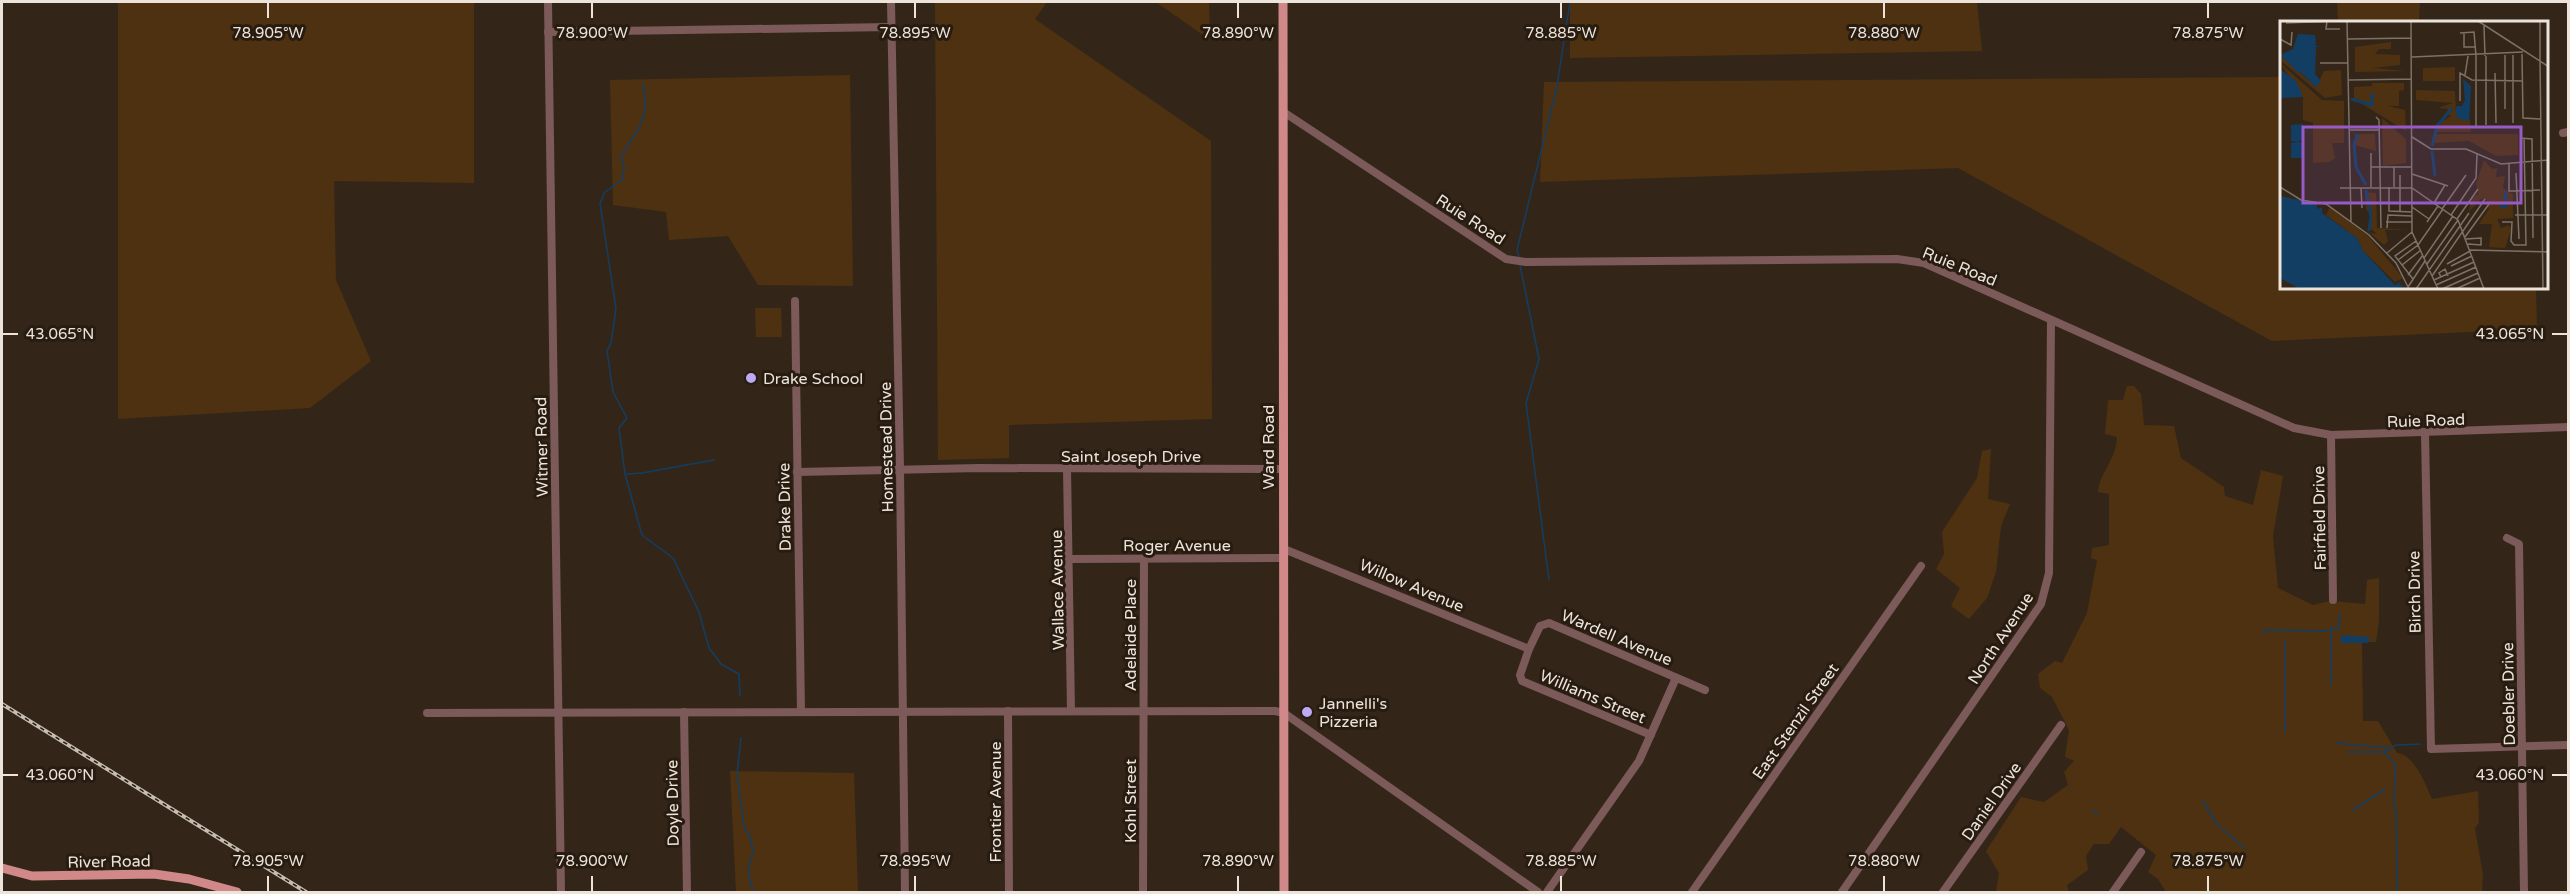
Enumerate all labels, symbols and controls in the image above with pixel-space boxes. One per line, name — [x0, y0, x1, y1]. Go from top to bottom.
inset map — [2280, 21, 2549, 290]
text: 78.905°W — [232, 24, 304, 42]
text: 78.900°W — [556, 24, 628, 42]
text: 78.895°W — [879, 24, 951, 42]
text: 78.890°W — [1202, 24, 1274, 42]
text: 78.885°W — [1525, 24, 1597, 42]
text: 78.880°W — [1848, 24, 1920, 42]
text: 78.875°W — [2172, 24, 2244, 42]
street label: Ruie Road — [1432, 190, 1509, 250]
street label: Ruie Road — [1919, 243, 2000, 291]
text: 43.065°N — [26, 325, 94, 343]
text: 43.065°N — [2476, 325, 2544, 343]
place label: Drake School — [763, 369, 863, 389]
marker: Drake School — [744, 371, 758, 385]
street label: Homestead Drive — [876, 381, 898, 512]
street label: Witmer Road — [531, 397, 553, 497]
street label: Ward Road — [1259, 405, 1279, 489]
street label: Ruie Road — [2386, 410, 2466, 432]
street label: Saint Joseph Drive — [1061, 447, 1201, 467]
street label: Drake Drive — [774, 463, 796, 551]
street label: Fairfield Drive — [2309, 466, 2331, 570]
street label: Wallace Avenue — [1047, 530, 1069, 650]
street label: Roger Avenue — [1123, 536, 1231, 556]
street label: Birch Drive — [2404, 550, 2426, 633]
street label: Willow Avenue — [1356, 555, 1467, 617]
street label: Adelaide Place — [1121, 579, 1141, 691]
street label: North Avenue — [1964, 589, 2038, 688]
street label: Wardell Avenue — [1558, 605, 1675, 670]
street label: Doebler Drive — [2498, 642, 2520, 746]
street label: East Stenzil Street — [1748, 660, 1843, 783]
street label: Williams Street — [1537, 666, 1649, 728]
place label: Jannelli's Pizzeria — [1319, 694, 1387, 732]
marker: Jannelli's Pizzeria — [1300, 705, 1314, 719]
street label: Frontier Avenue — [986, 741, 1006, 863]
street label: Daniel Drive — [1957, 758, 2026, 845]
street label: Kohl Street — [1121, 759, 1141, 843]
street label: Doyle Drive — [662, 760, 684, 846]
text: 43.060°N — [26, 766, 94, 784]
text: 43.060°N — [2476, 766, 2544, 784]
street label: River Road — [67, 851, 151, 873]
text: 78.905°W — [232, 852, 304, 870]
text: 78.900°W — [556, 852, 628, 870]
text: 78.895°W — [879, 852, 951, 870]
text: 78.890°W — [1202, 852, 1274, 870]
text: 78.885°W — [1525, 852, 1597, 870]
text: 78.880°W — [1848, 852, 1920, 870]
text: 78.875°W — [2172, 852, 2244, 870]

